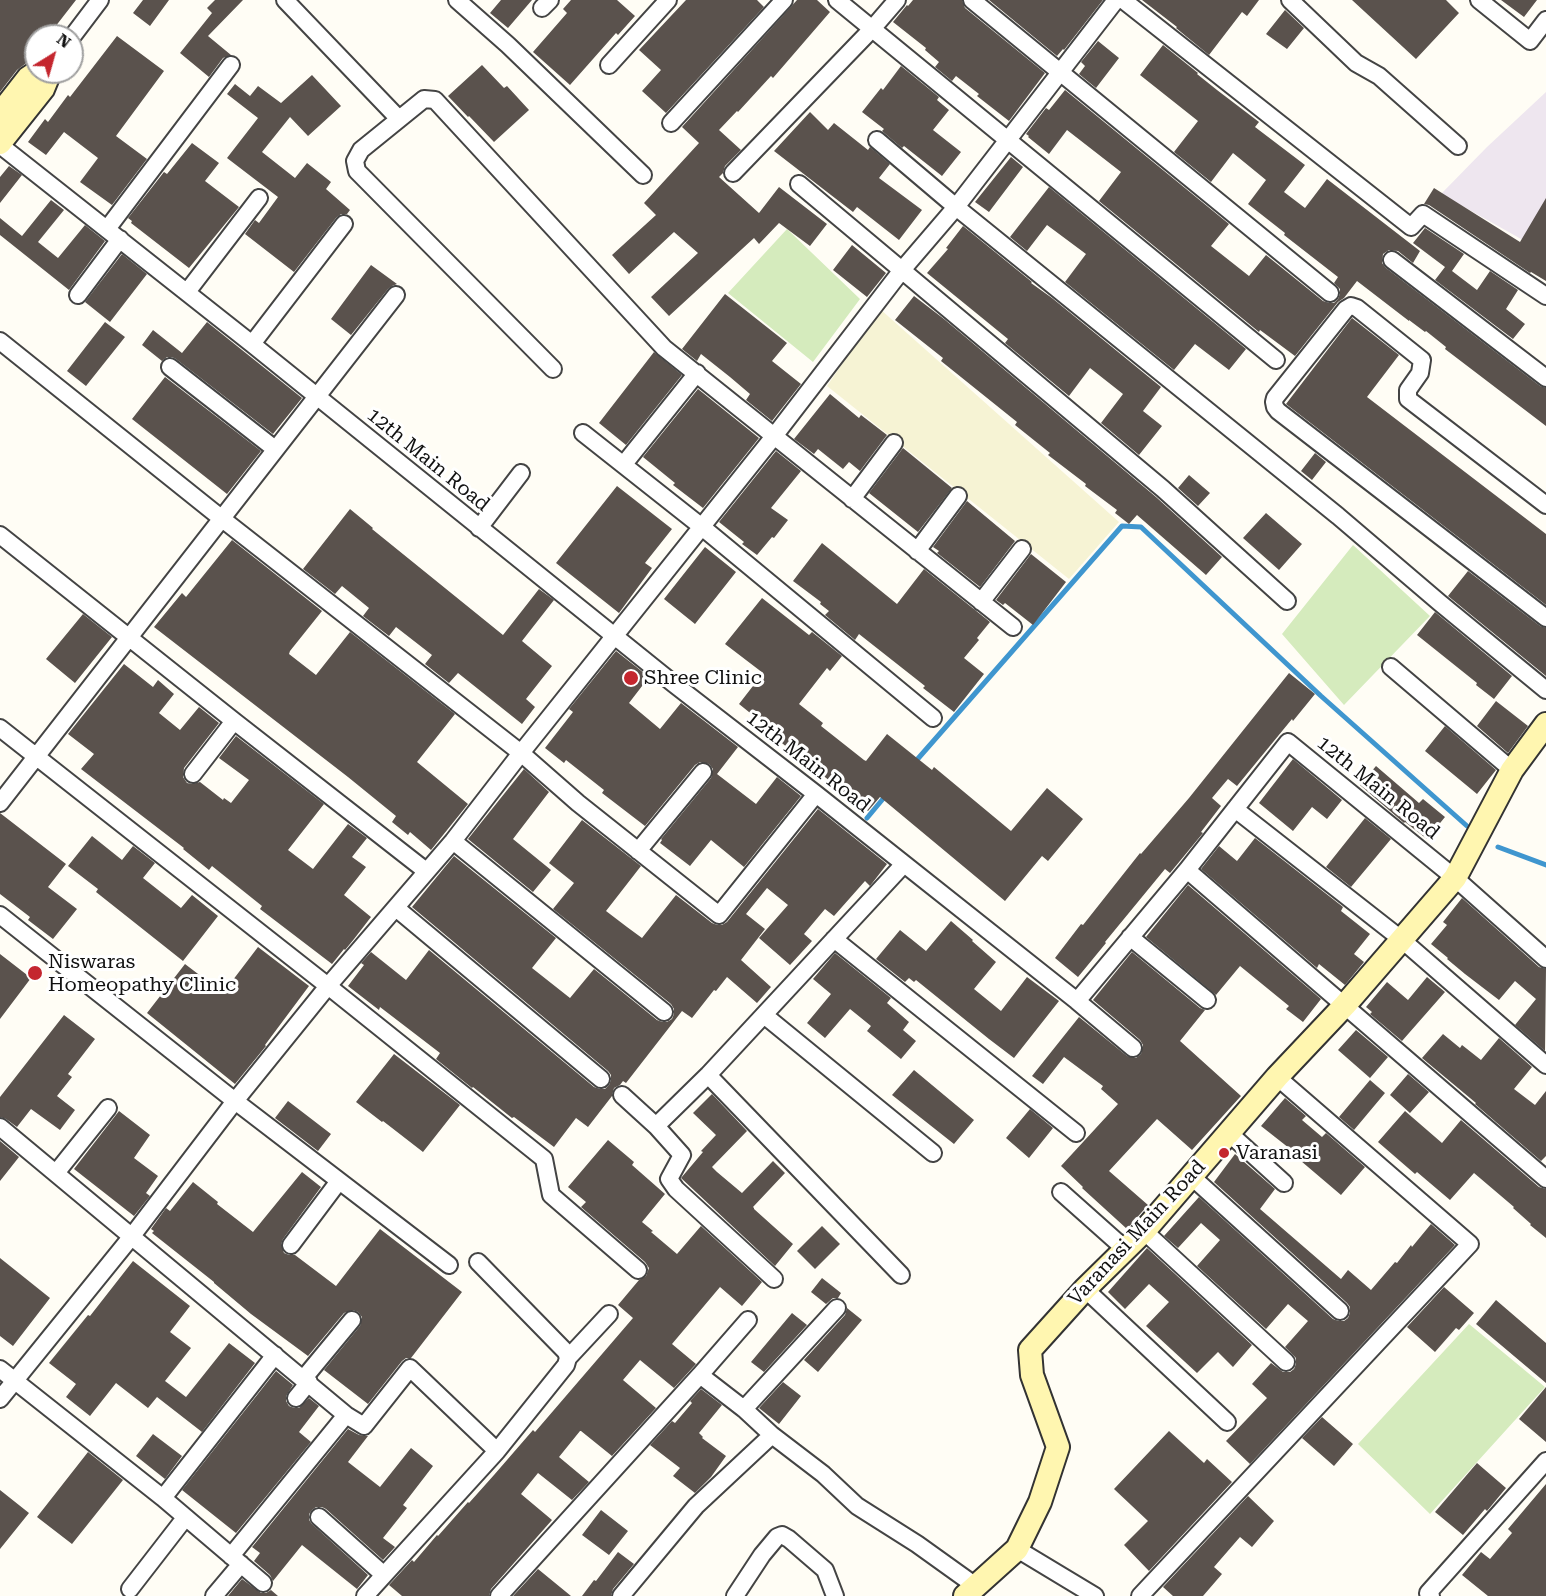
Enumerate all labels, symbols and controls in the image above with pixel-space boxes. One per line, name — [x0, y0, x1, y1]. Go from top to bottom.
north arrow — [24, 24, 84, 84]
text: N — [53, 30, 75, 52]
street label: 12th Main Road — [362, 403, 494, 517]
place label: Shree Clinic — [644, 666, 762, 690]
marker: Shree Clinic — [622, 669, 640, 687]
street label: 12th Main Road — [741, 706, 875, 818]
street label: 12th Main Road — [1312, 731, 1444, 845]
place label: Niswaras Homeopathy Clinic — [48, 950, 236, 997]
marker: Niswaras Homeopathy Clinic — [26, 964, 44, 982]
place label: Varanasi — [1236, 1141, 1318, 1165]
marker: Varanasi — [1217, 1146, 1231, 1160]
street label: Varanasi Main Road — [1063, 1155, 1211, 1311]

